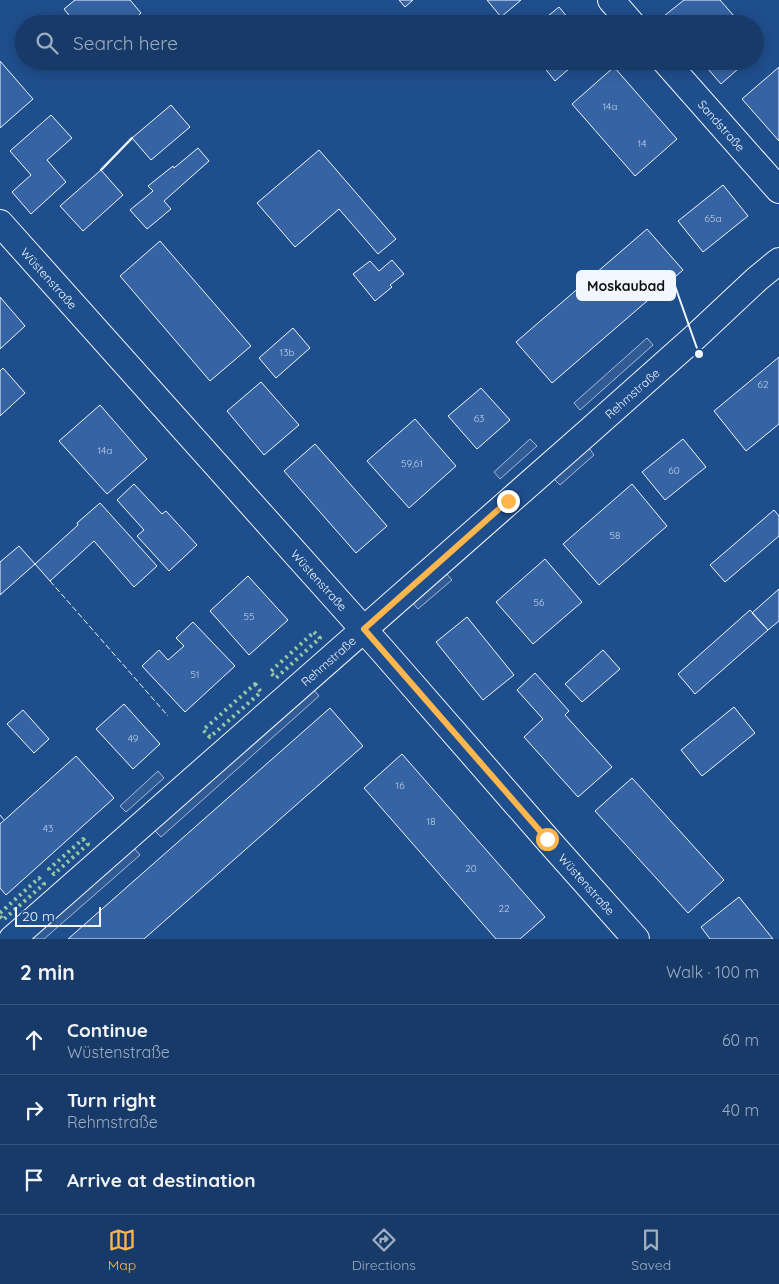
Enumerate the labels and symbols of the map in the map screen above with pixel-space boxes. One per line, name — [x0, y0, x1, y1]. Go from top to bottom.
street label: Sandstraße — [695, 97, 749, 154]
house number: 14a — [603, 100, 617, 113]
house number: 14 — [638, 137, 646, 150]
house number: 65a — [705, 212, 721, 225]
street label: Wüstenstraße — [18, 244, 81, 312]
callout: Moskaubad — [577, 271, 675, 300]
text: Moskaubad — [587, 277, 665, 295]
house number: 13b — [280, 346, 295, 359]
street label: Rehmstraße — [601, 365, 662, 421]
house number: 62 — [758, 378, 769, 391]
house number: 63 — [474, 412, 484, 425]
house number: 14a — [98, 444, 112, 457]
house number: 59,61 — [401, 457, 423, 470]
house number: 60 — [668, 464, 680, 477]
route end — [497, 490, 520, 513]
house number: 58 — [610, 529, 620, 542]
street label: Wüstenstraße — [288, 546, 351, 614]
house number: 56 — [534, 596, 545, 609]
house number: 55 — [244, 610, 254, 623]
street label: Rehmstraße — [298, 633, 359, 689]
house number: 51 — [190, 668, 200, 681]
house number: 49 — [128, 732, 139, 745]
house number: 16 — [395, 779, 405, 792]
house number: 18 — [426, 815, 436, 828]
house number: 43 — [43, 822, 53, 835]
route start — [536, 828, 559, 851]
street label: Wüstenstraße — [556, 850, 618, 918]
house number: 20 — [465, 862, 477, 875]
house number: 22 — [498, 902, 510, 915]
scale bar — [15, 904, 101, 927]

